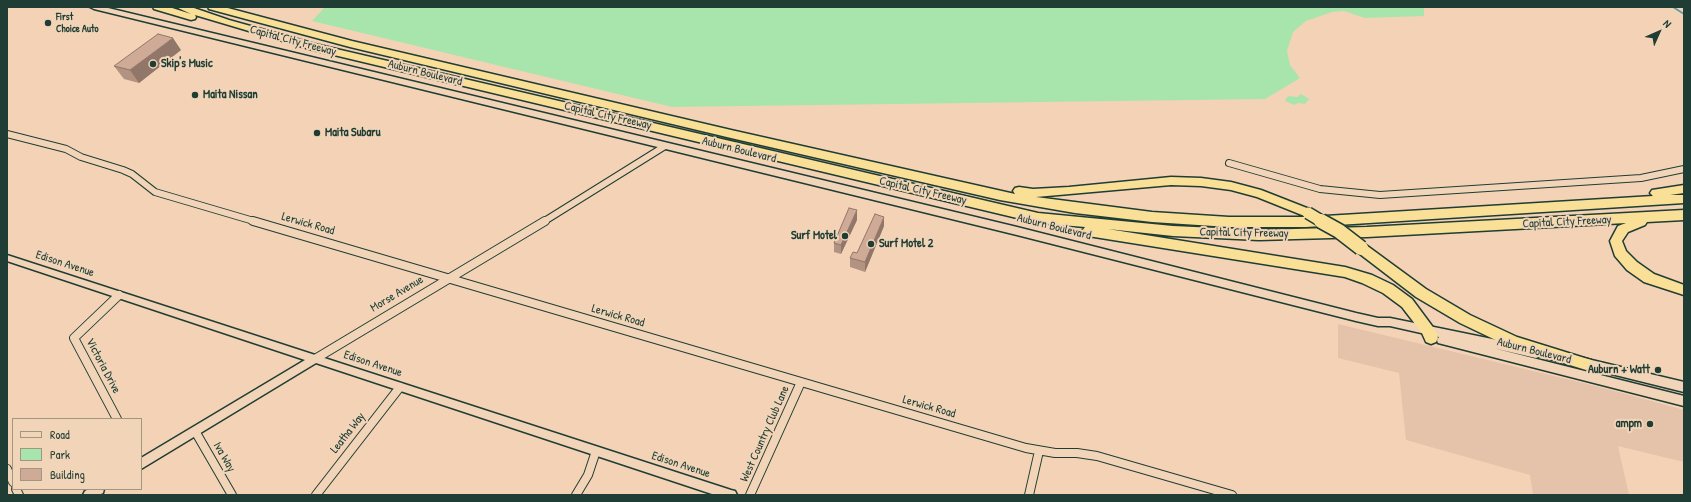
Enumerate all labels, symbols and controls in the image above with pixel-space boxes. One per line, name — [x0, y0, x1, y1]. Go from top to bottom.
place label: First Choice Auto — [56, 11, 98, 34]
north arrow — [1639, 12, 1679, 52]
text: N — [1660, 16, 1675, 31]
marker: First Choice Auto — [43, 18, 53, 28]
street label: Capital City Freeway — [248, 23, 338, 59]
place label: Skip's Music — [161, 57, 213, 71]
street label: Auburn Boulevard — [387, 57, 463, 89]
marker: Skip's Music — [148, 59, 158, 69]
place label: Maita Nissan — [203, 88, 258, 102]
marker: Maita Nissan — [190, 90, 200, 100]
street label: Capital City Freeway — [563, 99, 653, 133]
place label: Maita Subaru — [325, 126, 380, 140]
marker: Maita Subaru — [312, 128, 322, 138]
street label: Auburn Boulevard — [701, 134, 777, 166]
street label: Capital City Freeway — [878, 174, 968, 208]
street label: Lerwick Road — [280, 210, 336, 238]
street label: Auburn Boulevard — [1016, 211, 1092, 243]
street label: Capital City Freeway — [1522, 212, 1612, 232]
street label: Capital City Freeway — [1199, 225, 1289, 241]
place label: Surf Motel — [791, 229, 837, 243]
marker: Surf Motel — [840, 231, 850, 241]
place label: Surf Motel 2 — [879, 237, 933, 251]
marker: Surf Motel 2 — [866, 239, 876, 249]
street label: Edison Avenue — [34, 248, 96, 280]
street label: Morse Avenue — [368, 273, 426, 315]
street label: Lerwick Road — [590, 302, 646, 330]
street label: Auburn Boulevard — [1496, 335, 1572, 367]
street label: Victoria Drive — [82, 336, 124, 396]
street label: Edison Avenue — [342, 348, 404, 380]
place label: Auburn + Watt — [1588, 363, 1650, 377]
marker: Auburn + Watt — [1653, 365, 1663, 375]
street label: West Country Club Lane — [737, 384, 793, 484]
street label: Lerwick Road — [901, 393, 957, 421]
street label: Leatha Way — [328, 410, 368, 456]
place label: ampm — [1616, 417, 1642, 431]
legend — [12, 418, 142, 490]
marker: ampm — [1645, 419, 1655, 429]
text: Road — [50, 426, 70, 443]
street label: Iva Way — [210, 439, 238, 475]
text: Park — [50, 446, 70, 463]
street label: Edison Avenue — [650, 449, 712, 481]
text: Building — [50, 466, 85, 483]

